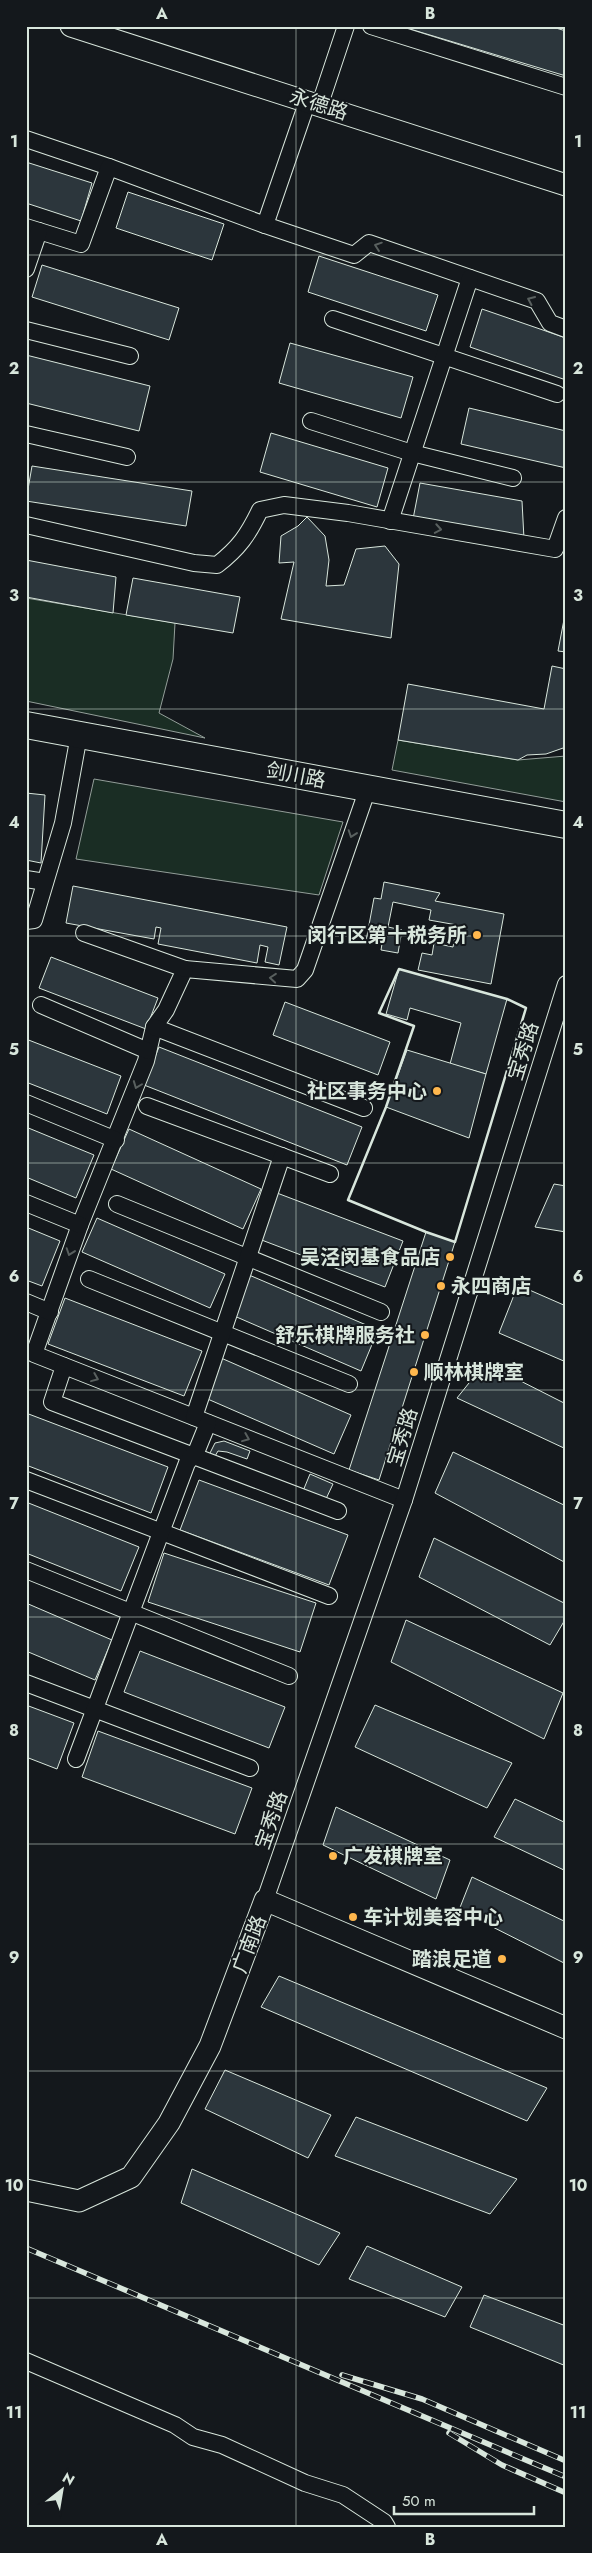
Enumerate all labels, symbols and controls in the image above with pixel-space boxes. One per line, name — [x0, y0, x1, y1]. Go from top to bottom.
text: A — [155, 2, 168, 25]
text: B — [425, 2, 435, 25]
street label: 永德路 — [286, 81, 352, 128]
text: 1 — [10, 130, 18, 153]
text: 1 — [574, 130, 582, 153]
one-way arrow — [374, 242, 382, 252]
one-way arrow — [527, 296, 536, 306]
text: 2 — [9, 357, 19, 380]
text: 2 — [573, 357, 583, 380]
one-way arrow — [433, 524, 442, 534]
text: 3 — [9, 584, 19, 607]
text: 3 — [573, 584, 583, 607]
street label: 剑川路 — [264, 756, 328, 795]
text: 4 — [8, 811, 20, 834]
text: 4 — [572, 811, 584, 834]
one-way arrow — [348, 830, 358, 838]
place label: 闵行区第十税务所 — [307, 921, 467, 950]
marker: 闵行区第十税务所 — [471, 929, 483, 941]
one-way arrow — [269, 973, 277, 984]
street label: 宝秀路 — [501, 1018, 546, 1084]
text: 5 — [9, 1038, 19, 1061]
text: 5 — [573, 1038, 583, 1061]
place label: 社区事务中心 — [307, 1077, 427, 1106]
one-way arrow — [132, 1080, 143, 1089]
marker: 社区事务中心 — [431, 1085, 443, 1097]
place label: 吴泾闵基食品店 — [300, 1243, 440, 1272]
one-way arrow — [66, 1248, 76, 1256]
marker: 吴泾闵基食品店 — [444, 1251, 456, 1263]
text: 6 — [9, 1265, 19, 1288]
text: 6 — [573, 1265, 583, 1288]
place label: 永四商店 — [451, 1272, 531, 1301]
marker: 永四商店 — [435, 1280, 447, 1292]
place label: 舒乐棋牌服务社 — [275, 1321, 415, 1350]
marker: 舒乐棋牌服务社 — [419, 1329, 431, 1341]
place label: 顺林棋牌室 — [424, 1358, 524, 1387]
marker: 顺林棋牌室 — [408, 1366, 420, 1378]
one-way arrow — [90, 1372, 99, 1382]
street label: 宝秀路 — [380, 1404, 425, 1470]
one-way arrow — [241, 1431, 250, 1442]
text: 7 — [9, 1492, 19, 1515]
text: 7 — [573, 1492, 583, 1515]
text: 8 — [9, 1719, 19, 1742]
text: 8 — [573, 1719, 583, 1742]
street label: 宝秀路 — [248, 1787, 295, 1853]
place label: 广发棋牌室 — [343, 1842, 443, 1871]
marker: 广发棋牌室 — [327, 1850, 339, 1862]
place label: 车计划美容中心 — [363, 1903, 503, 1932]
street label: 广南路 — [225, 1911, 274, 1977]
marker: 车计划美容中心 — [347, 1911, 359, 1923]
place label: 踏浪足道 — [412, 1945, 492, 1974]
text: 9 — [9, 1946, 19, 1969]
text: 9 — [573, 1946, 583, 1969]
marker: 踏浪足道 — [496, 1953, 508, 1965]
text: 10 — [5, 2174, 23, 2197]
text: 10 — [569, 2174, 587, 2197]
text: 11 — [6, 2401, 22, 2424]
text: 11 — [570, 2401, 586, 2424]
north arrow — [38, 2466, 88, 2516]
text: N — [59, 2467, 79, 2490]
scale bar — [394, 2483, 534, 2515]
text: 50 m — [402, 2490, 436, 2512]
text: A — [155, 2528, 168, 2551]
text: B — [425, 2528, 435, 2551]

